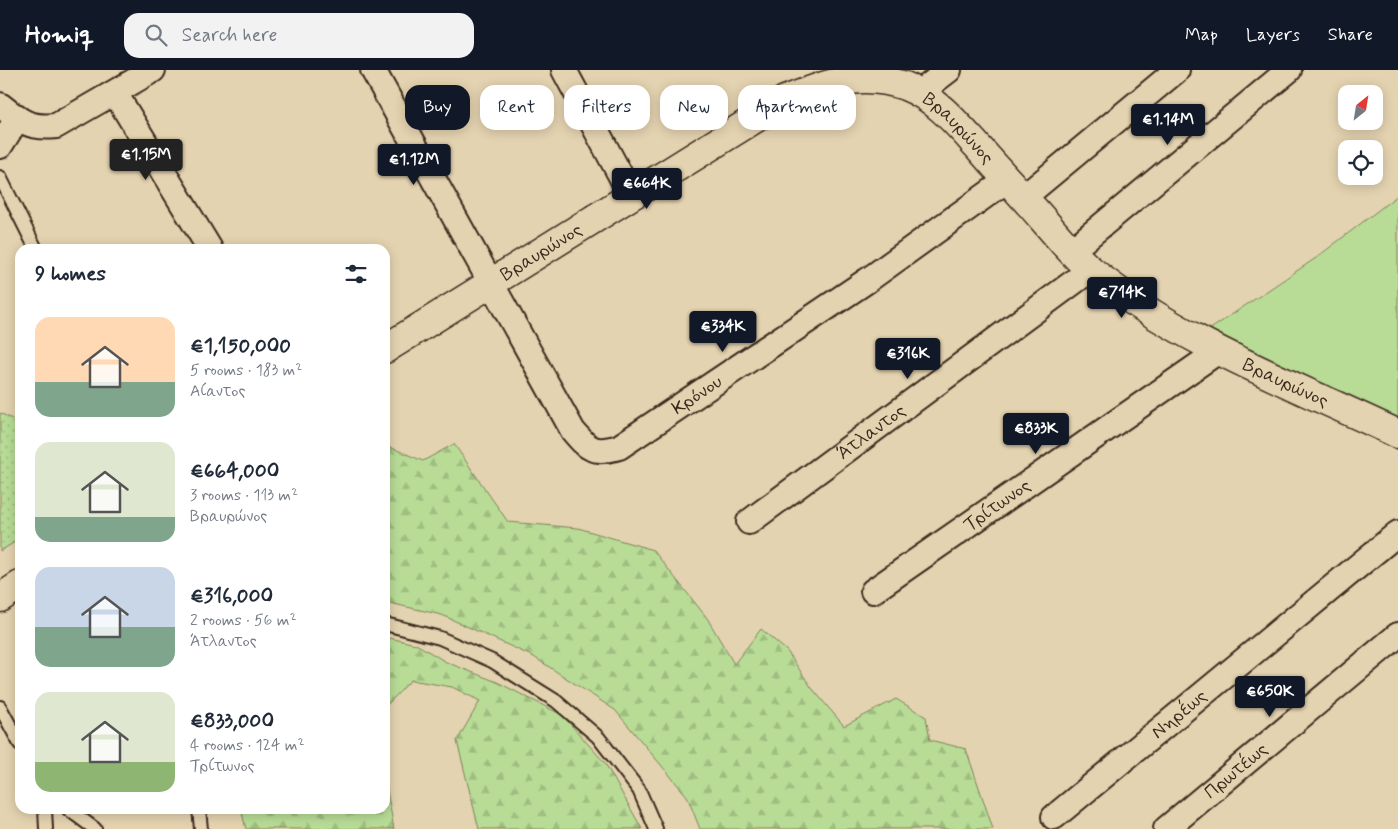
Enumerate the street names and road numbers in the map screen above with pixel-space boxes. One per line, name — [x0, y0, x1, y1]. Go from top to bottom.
street label: Βραυρώνος — [918, 86, 1000, 169]
street label: Βραυρώνος — [496, 217, 587, 287]
street label: Βραυρώνος — [1239, 352, 1333, 413]
street label: Κρόνου — [667, 369, 727, 421]
street label: Άτλαντος — [832, 398, 911, 465]
street label: Τρίτωνος — [958, 473, 1036, 537]
street label: Νηρέως — [1146, 683, 1212, 744]
street label: Πρωτέως — [1199, 737, 1273, 805]

